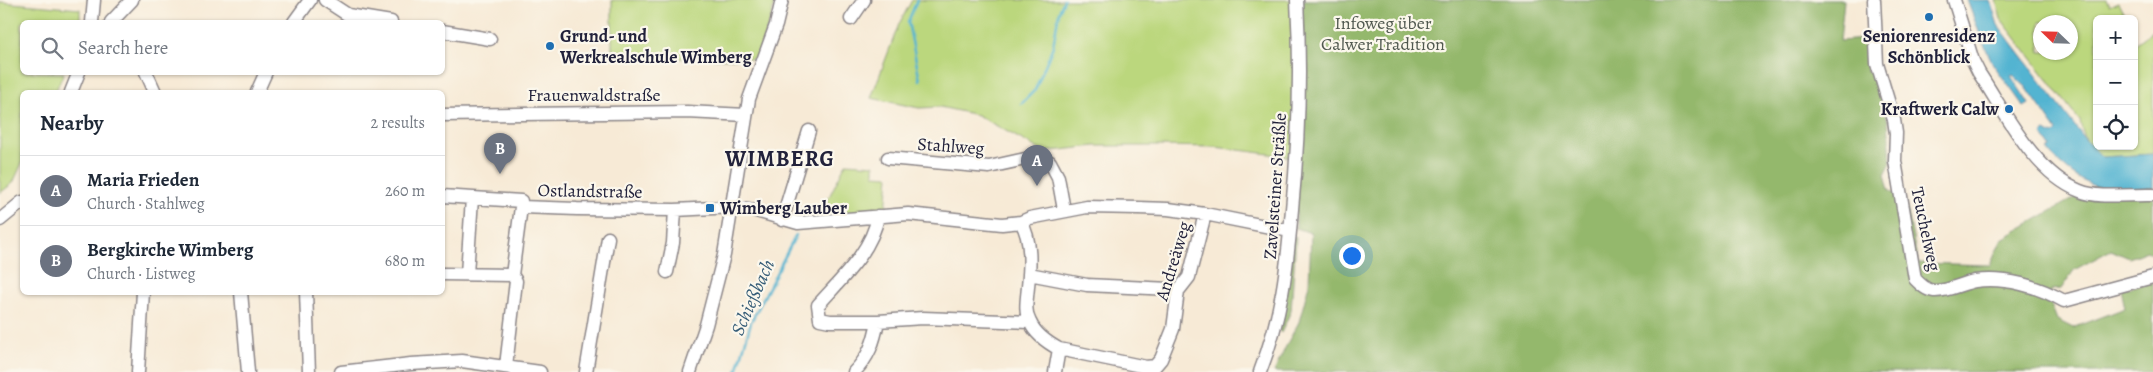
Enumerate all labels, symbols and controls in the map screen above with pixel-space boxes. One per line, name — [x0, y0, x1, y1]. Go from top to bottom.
park label: Infoweg über Calwer Tradition — [1321, 11, 1445, 56]
marker: Seniorenresidenz Schönblick — [1923, 11, 1935, 23]
north arrow — [2033, 15, 2078, 60]
map controls — [2093, 15, 2138, 150]
button: + — [2093, 15, 2138, 60]
search box — [20, 20, 445, 75]
place label: Grund- und Werkrealschule Wimberg — [559, 24, 752, 69]
place label: Seniorenresidenz Schönblick — [1863, 24, 1995, 69]
icon: search — [38, 34, 66, 62]
text: Search here — [78, 35, 168, 61]
marker: Grund- und Werkrealschule Wimberg — [544, 40, 556, 52]
button: − — [2093, 60, 2138, 105]
street label: Frauenwaldstraße — [527, 83, 661, 107]
place label: Kraftwerk Calw — [1881, 97, 2000, 121]
marker: Kraftwerk Calw — [2003, 103, 2015, 115]
button: locate — [2093, 105, 2138, 150]
text: Nearby — [40, 109, 103, 137]
text: 2 results — [370, 112, 425, 134]
street label: Zavelsteiner Sträßle — [1258, 112, 1292, 260]
street label: Stahlweg — [917, 132, 985, 160]
pin: B — [484, 133, 516, 174]
district label: WIMBERG — [724, 144, 835, 174]
pin: A — [1021, 145, 1053, 186]
text: Maria Frieden — [87, 167, 199, 193]
street label: Ostlandstraße — [537, 178, 643, 204]
text: A — [51, 180, 61, 202]
text: 260 m — [385, 180, 425, 202]
street label: Teuchelweg — [1905, 185, 1947, 273]
text: Church · Stahlweg — [87, 193, 205, 215]
place label: Wimberg Lauber — [719, 196, 848, 220]
marker: Wimberg Lauber — [704, 202, 716, 214]
street label: Andreäweg — [1149, 218, 1196, 305]
text: Bergkirche Wimberg — [87, 237, 253, 263]
your location — [1339, 243, 1365, 269]
text: B — [51, 250, 61, 272]
text: 680 m — [385, 250, 425, 272]
water label: Schießbach — [725, 255, 781, 340]
text: Church · Listweg — [87, 263, 195, 285]

